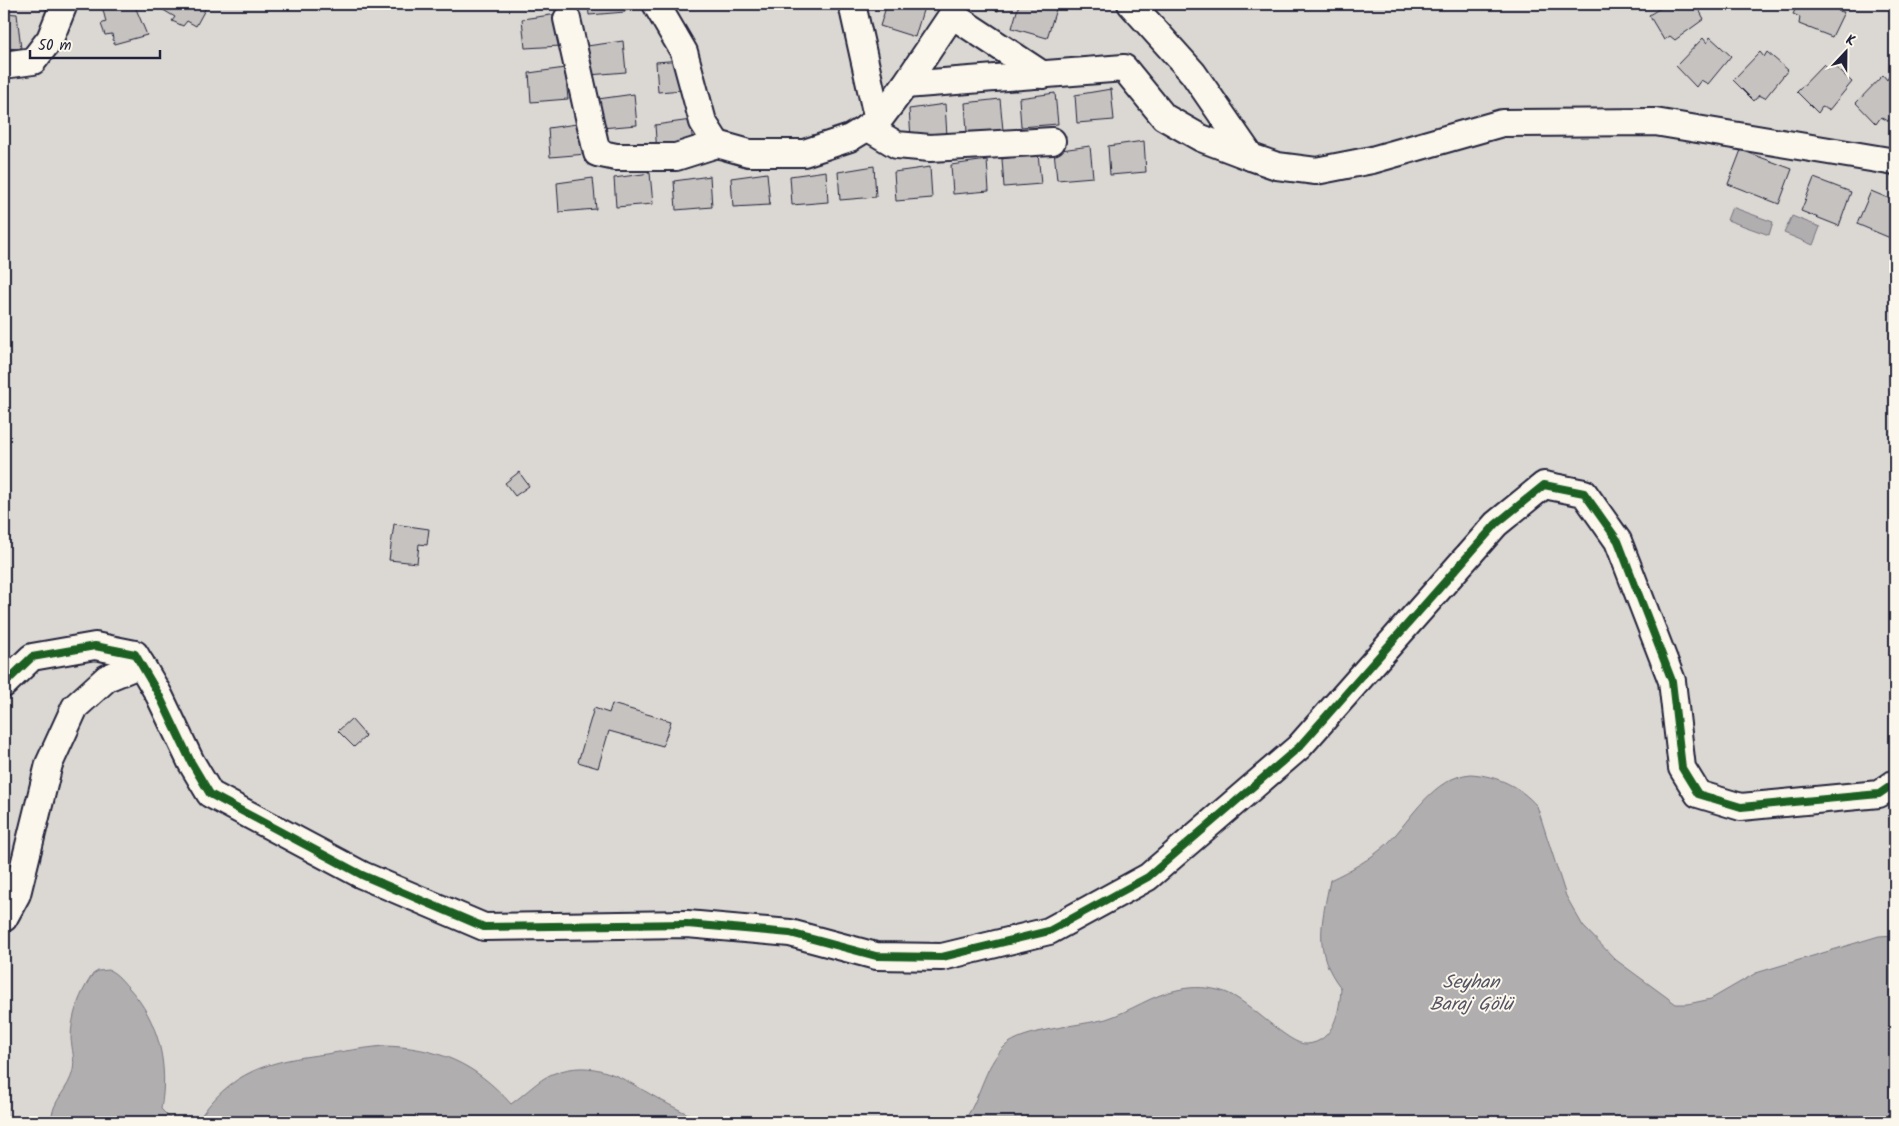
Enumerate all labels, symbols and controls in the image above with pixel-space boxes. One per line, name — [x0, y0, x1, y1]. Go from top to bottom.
scale bar — [30, 28, 160, 60]
north arrow — [1822, 28, 1872, 78]
text: K — [1842, 29, 1859, 53]
text: 50 m — [38, 34, 72, 58]
water label: Seyhan Baraj Gölü — [1430, 968, 1515, 1020]

